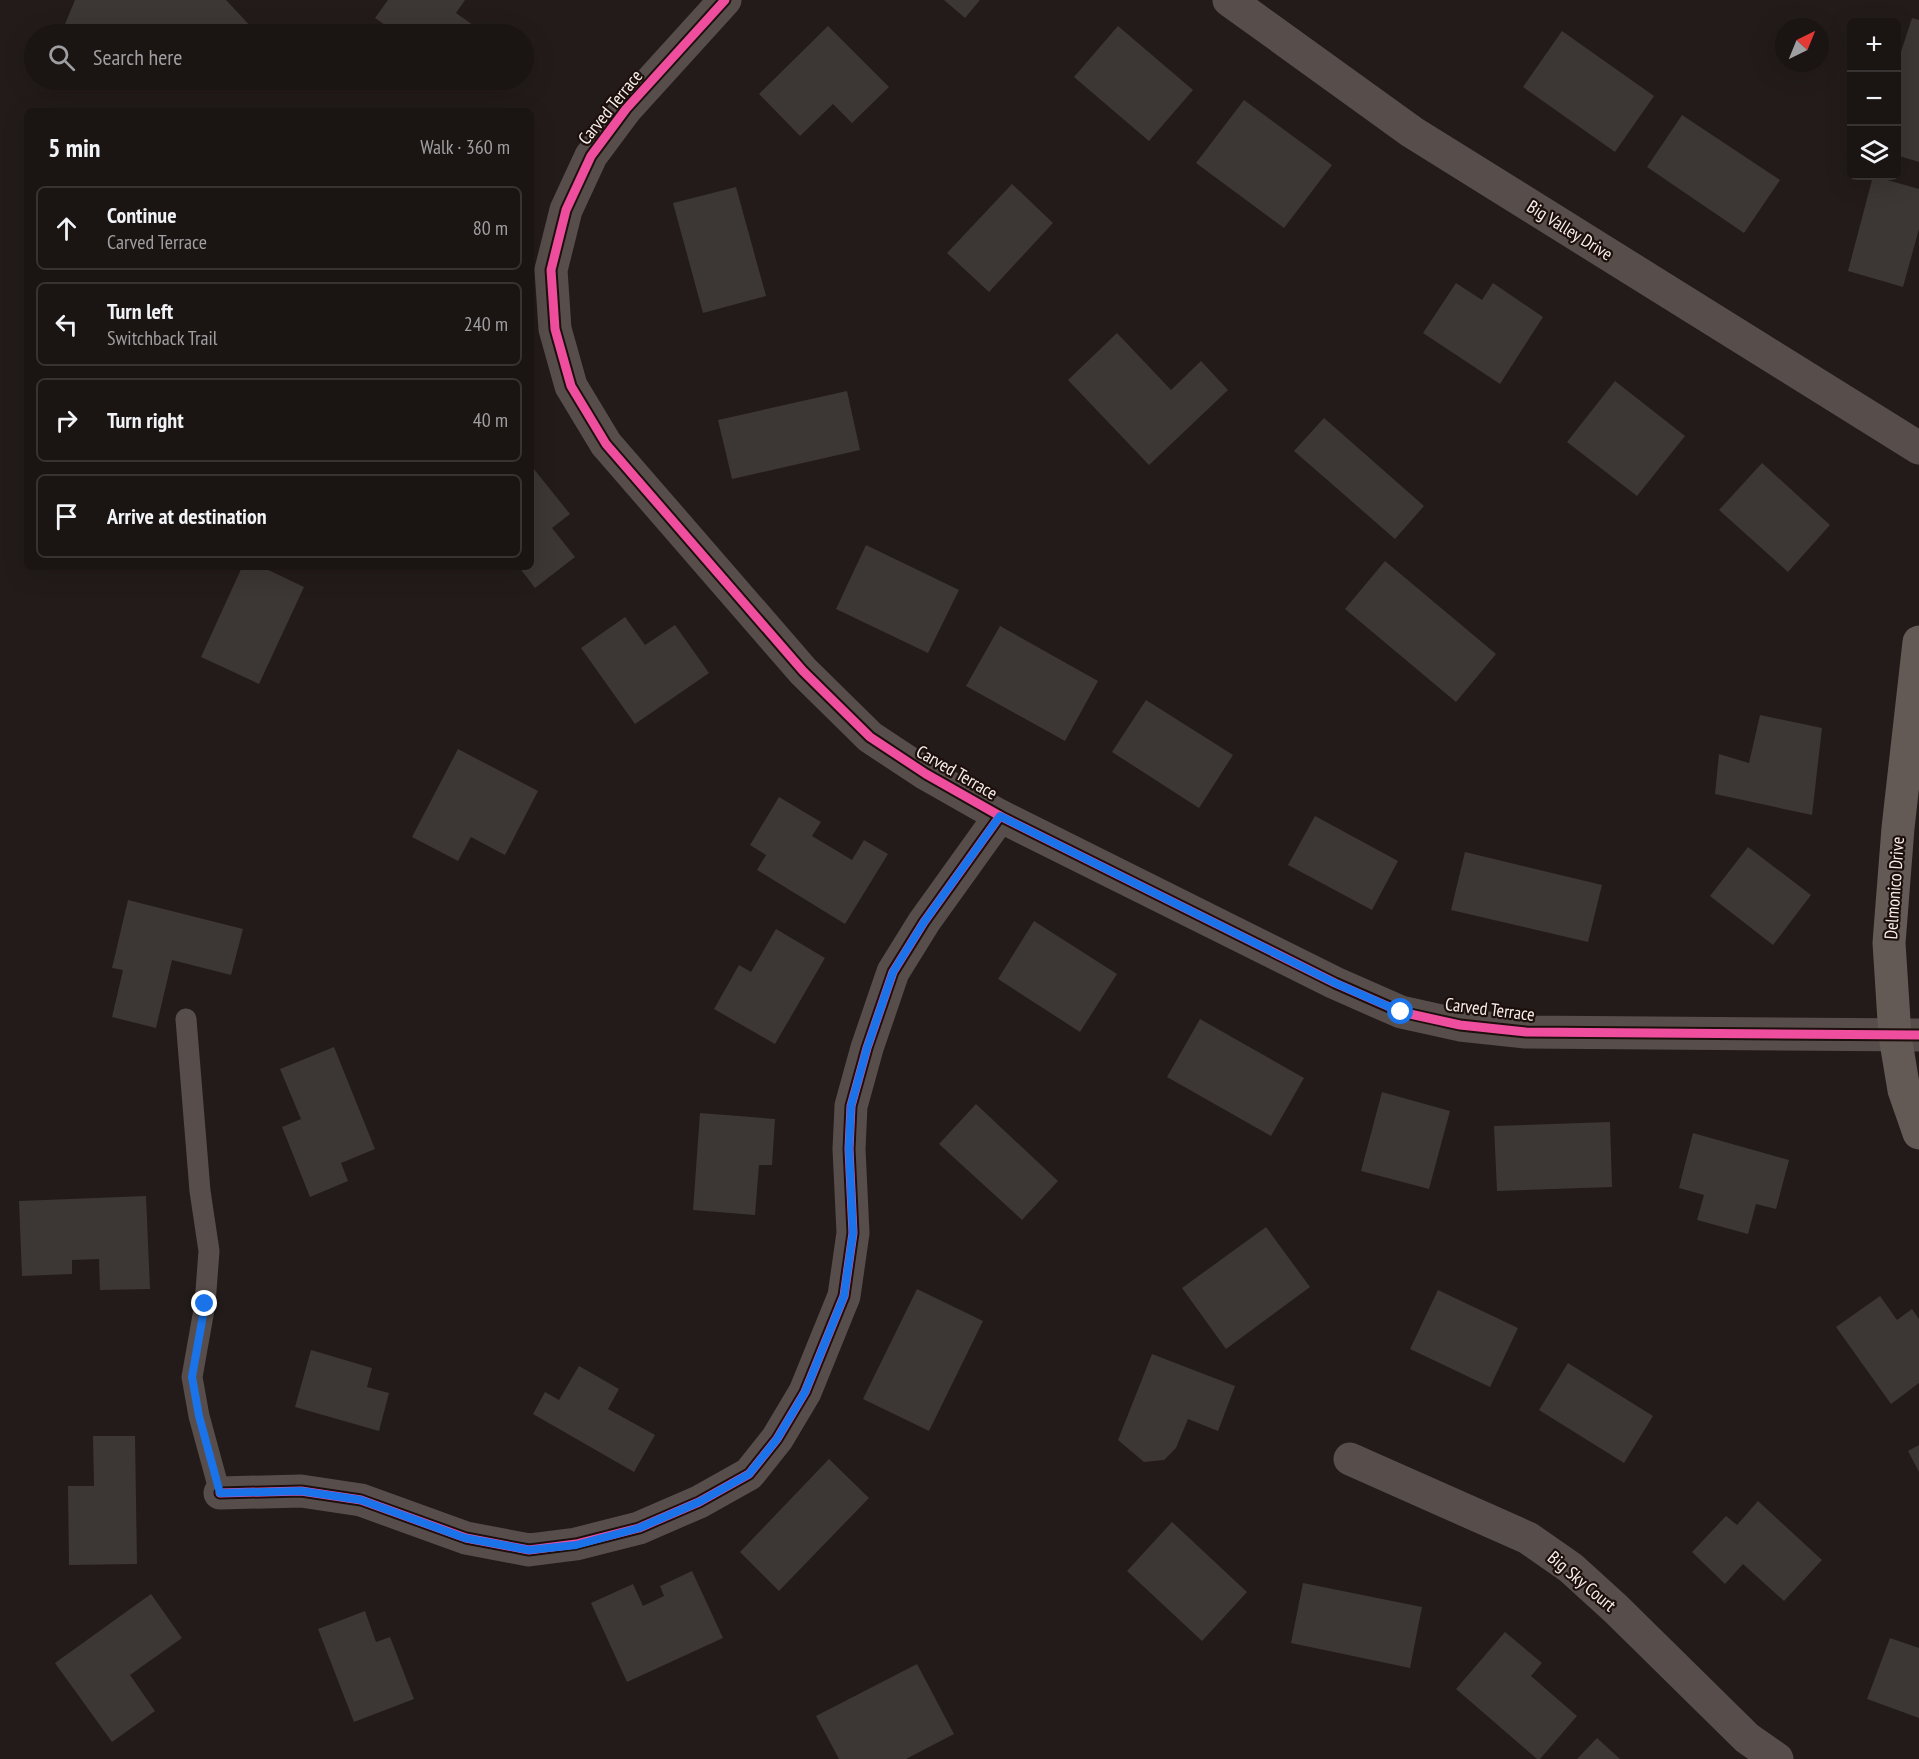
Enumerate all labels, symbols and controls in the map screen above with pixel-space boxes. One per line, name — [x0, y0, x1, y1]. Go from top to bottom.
north arrow — [1775, 18, 1829, 72]
map controls — [1847, 18, 1901, 180]
button: + — [1847, 18, 1901, 72]
search box — [24, 24, 534, 90]
icon: search — [45, 41, 78, 74]
text: Search here — [93, 43, 182, 71]
street label: Carved Terrace — [573, 65, 647, 149]
button: − — [1847, 72, 1901, 126]
button: layers — [1847, 126, 1901, 180]
text: 5 min — [48, 131, 101, 164]
text: Walk · 360 m — [420, 134, 510, 160]
street label: Big Valley Drive — [1523, 195, 1617, 265]
text: Continue — [107, 201, 177, 229]
icon: ahead — [50, 212, 83, 245]
text: 80 m — [473, 215, 508, 241]
text: Carved Terrace — [107, 229, 207, 255]
text: Turn left — [107, 297, 173, 325]
icon: left — [50, 308, 83, 341]
text: 240 m — [464, 311, 508, 337]
text: Switchback Trail — [107, 325, 217, 351]
icon: right — [50, 404, 83, 437]
text: Turn right — [107, 406, 184, 434]
text: 40 m — [473, 407, 508, 433]
icon: arrive — [50, 500, 83, 533]
text: Arrive at destination — [107, 502, 267, 530]
street label: Carved Terrace — [912, 740, 1002, 804]
street label: Delmonico Drive — [1879, 836, 1909, 940]
street label: Carved Terrace — [1444, 992, 1536, 1026]
route start — [1387, 998, 1413, 1024]
route end — [191, 1290, 217, 1316]
street label: Big Sky Court — [1543, 1546, 1621, 1616]

